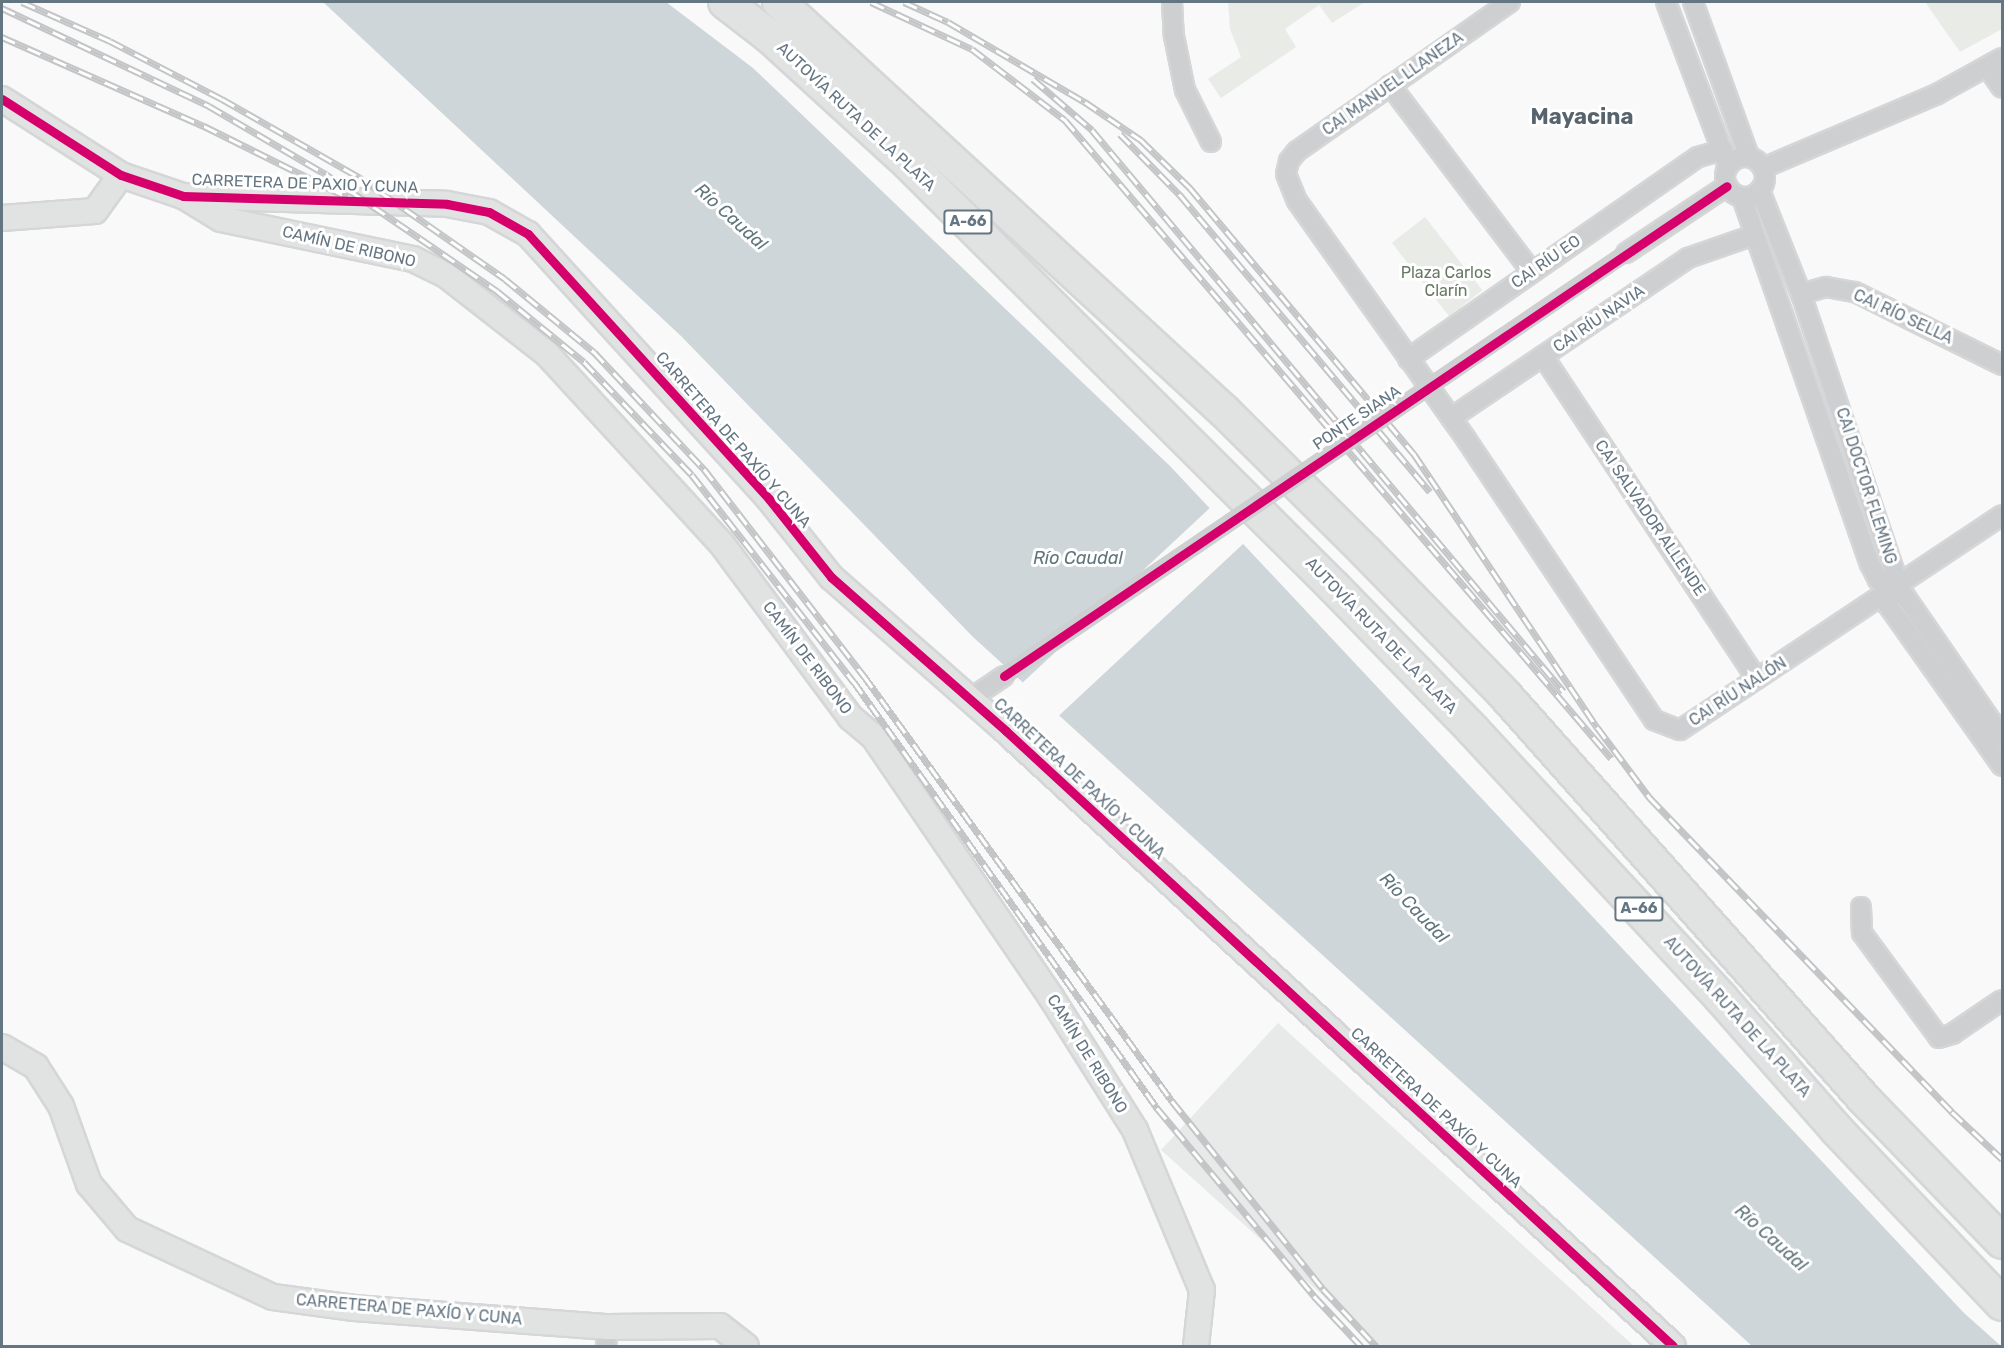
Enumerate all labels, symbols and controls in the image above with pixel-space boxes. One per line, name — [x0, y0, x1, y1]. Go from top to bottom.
street label: CAI MANUEL LLANEZA — [1319, 28, 1467, 140]
street label: AUTOVÍA RUTA DE LA PLATA — [772, 38, 940, 196]
district label: Mayacina — [1531, 104, 1633, 130]
street label: CARRETERA DE PAXIO Y CUNA — [191, 170, 419, 198]
water label: Río Caudal — [690, 179, 772, 255]
road number: A-66 — [942, 210, 994, 234]
street label: CAMÍN DE RIBONO — [280, 222, 418, 272]
street label: CAI RÍU EO — [1508, 231, 1584, 293]
park label: Plaza Carlos Clarín — [1401, 263, 1491, 301]
street label: CAI RÍU NAVIA — [1550, 281, 1648, 357]
street label: CAI RÍO SELLA — [1850, 286, 1956, 348]
street label: CARRETERA DE PAXÍO Y CUNA — [651, 348, 815, 532]
street label: PONTE SIANA — [1309, 382, 1405, 454]
street label: CAI DOCTOR FLEMING — [1832, 405, 1900, 567]
street label: CAI SALVADOR ALLENDE — [1590, 436, 1710, 600]
water label: Río Caudal — [1033, 547, 1123, 569]
street label: AUTOVÍA RUTA DE LA PLATA — [1301, 553, 1461, 719]
street label: CAMÍN DE RIBONO — [758, 598, 856, 718]
street label: CAI RÍU NALÓN — [1686, 653, 1790, 731]
street label: CARRETERA DE PAXÍO Y CUNA — [989, 694, 1169, 864]
water label: Río Caudal — [1375, 868, 1453, 948]
road number: A-66 — [1614, 897, 1664, 921]
street label: AUTOVÍA RUTA DE LA PLATA — [1659, 932, 1815, 1102]
street label: CAMÍN DE RIBONO — [1043, 991, 1131, 1117]
street label: CARRETERA DE PAXÍO Y CUNA — [1346, 1023, 1526, 1193]
water label: Río Caudal — [1730, 1200, 1812, 1276]
street label: CARRETERA DE PAXÍO Y CUNA — [294, 1290, 524, 1330]

